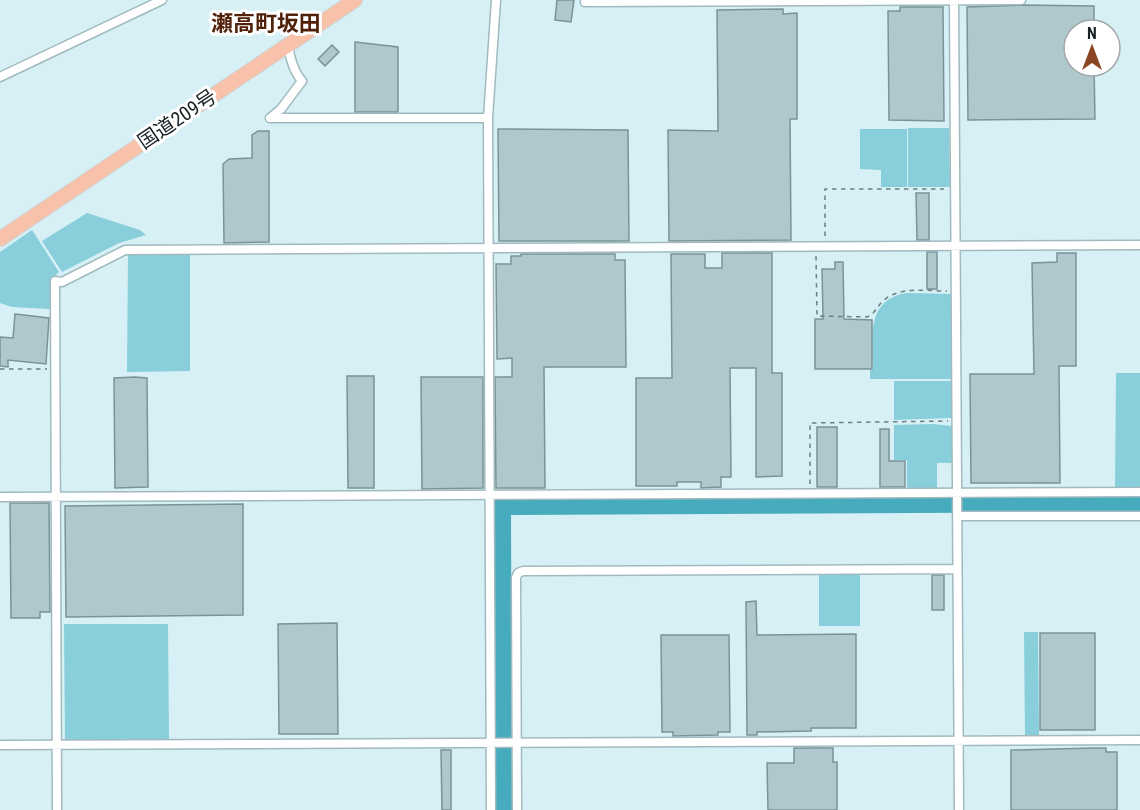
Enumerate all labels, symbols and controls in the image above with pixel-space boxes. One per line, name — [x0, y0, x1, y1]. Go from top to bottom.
district label: 瀬高町坂田 — [211, 11, 321, 36]
north arrow — [1062, 18, 1122, 78]
text: N — [1087, 24, 1097, 43]
street label: 国道209号 — [133, 84, 221, 154]

